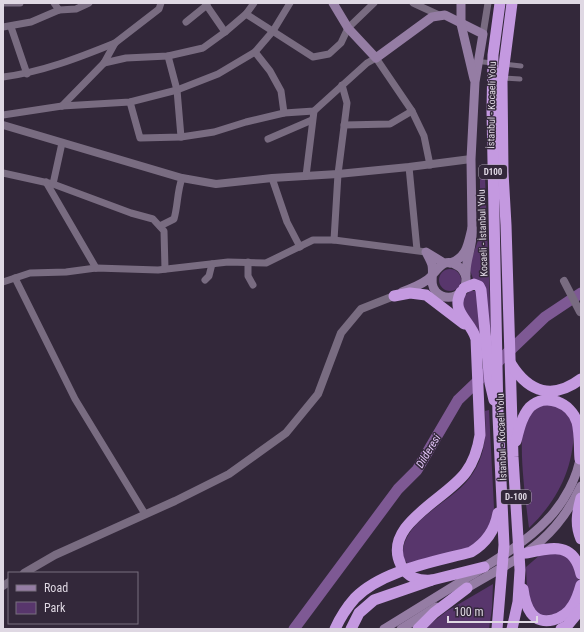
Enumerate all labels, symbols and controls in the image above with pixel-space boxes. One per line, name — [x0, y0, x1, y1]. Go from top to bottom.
street label: İstanbul - Kocaeli Yolu — [484, 61, 498, 149]
road number: D100 — [479, 165, 507, 179]
street label: Kocaeli - İstanbul Yolu — [474, 189, 490, 277]
street label: İstanbul - Kocaeli Yolu — [493, 393, 509, 481]
water label: Dilderesi — [413, 432, 444, 470]
road number: D-100 — [501, 490, 531, 504]
legend — [8, 572, 138, 624]
text: Road — [44, 581, 68, 595]
scale bar — [448, 598, 537, 624]
text: Park — [44, 601, 66, 615]
text: 100 m — [454, 605, 484, 619]

